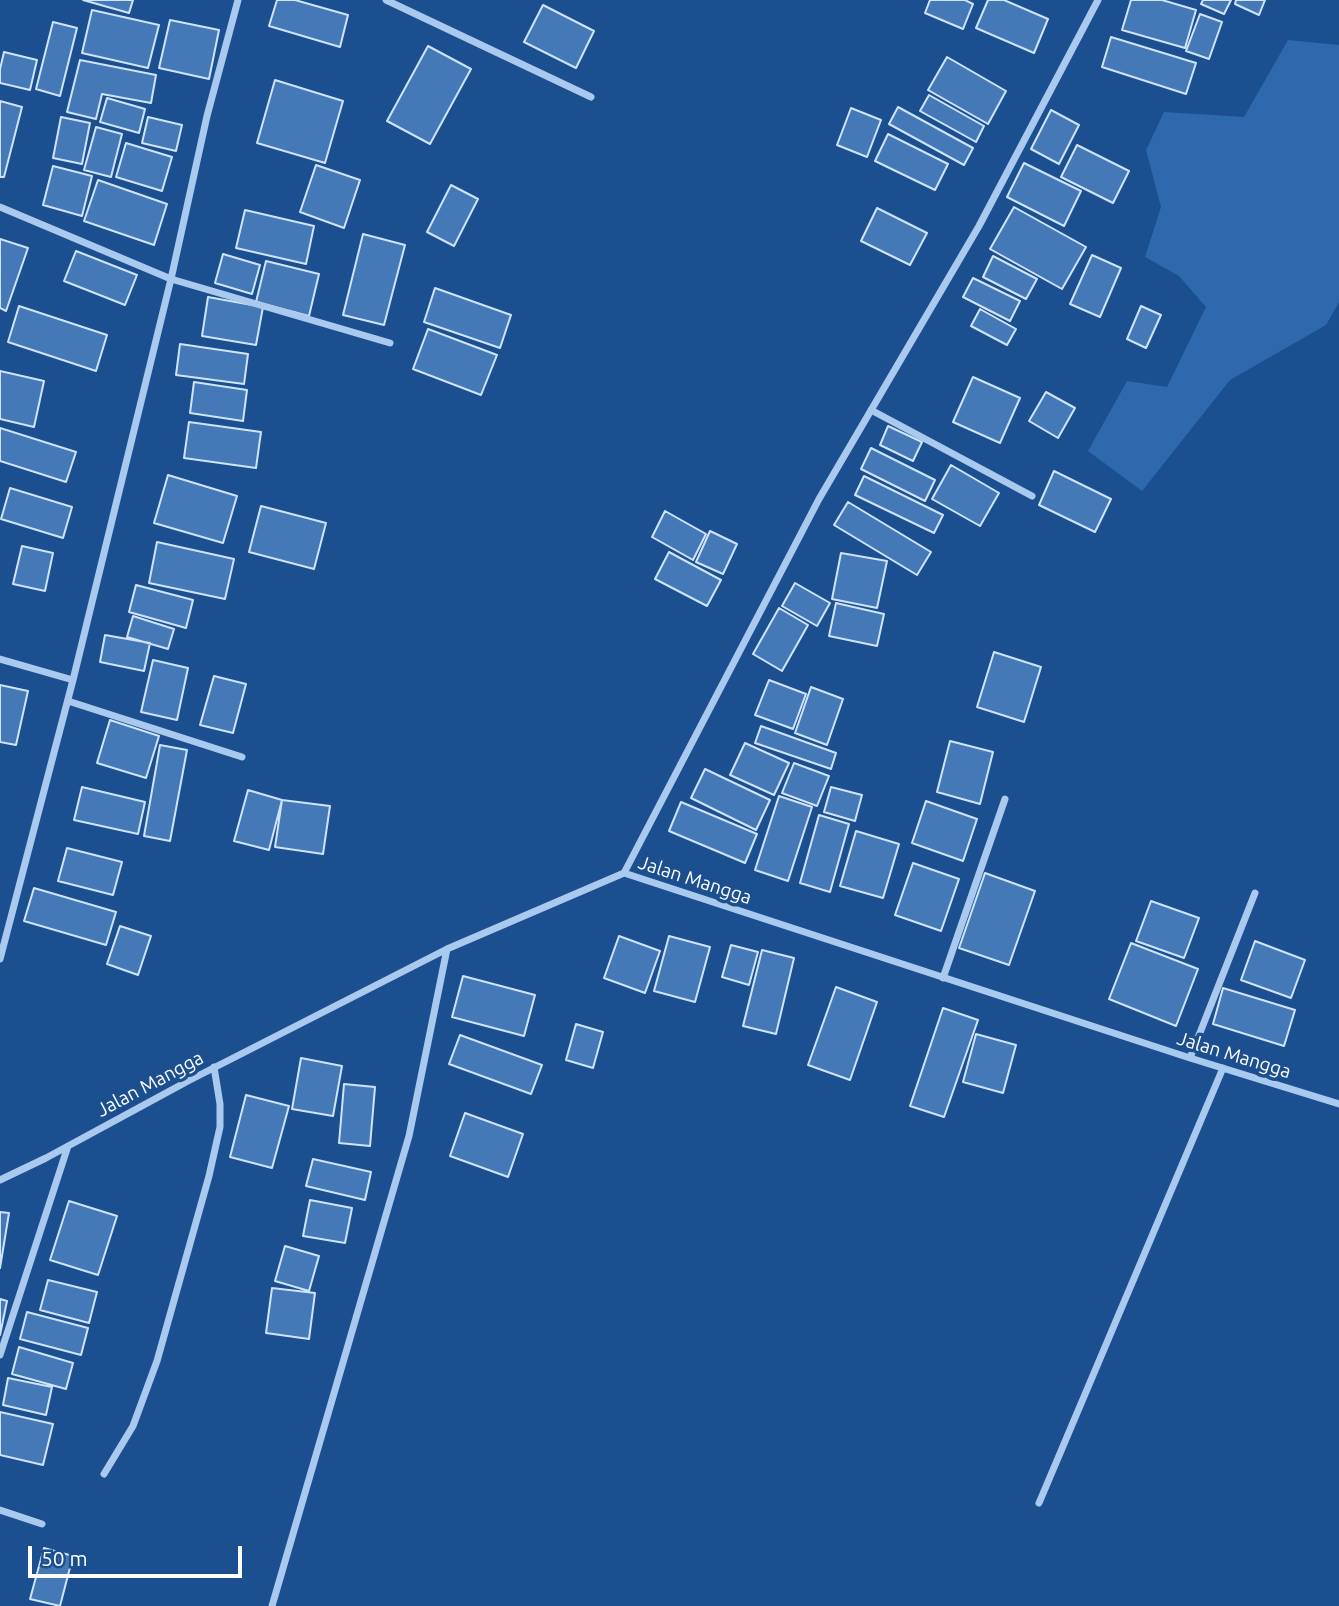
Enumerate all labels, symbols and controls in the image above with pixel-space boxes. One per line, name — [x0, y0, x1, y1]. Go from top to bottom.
street label: Jalan Mangga — [635, 851, 755, 909]
street label: Jalan Mangga — [1174, 1027, 1294, 1083]
street label: Jalan Mangga — [93, 1046, 207, 1122]
scale bar — [32, 1532, 245, 1576]
text: 50 m — [41, 1546, 88, 1570]

